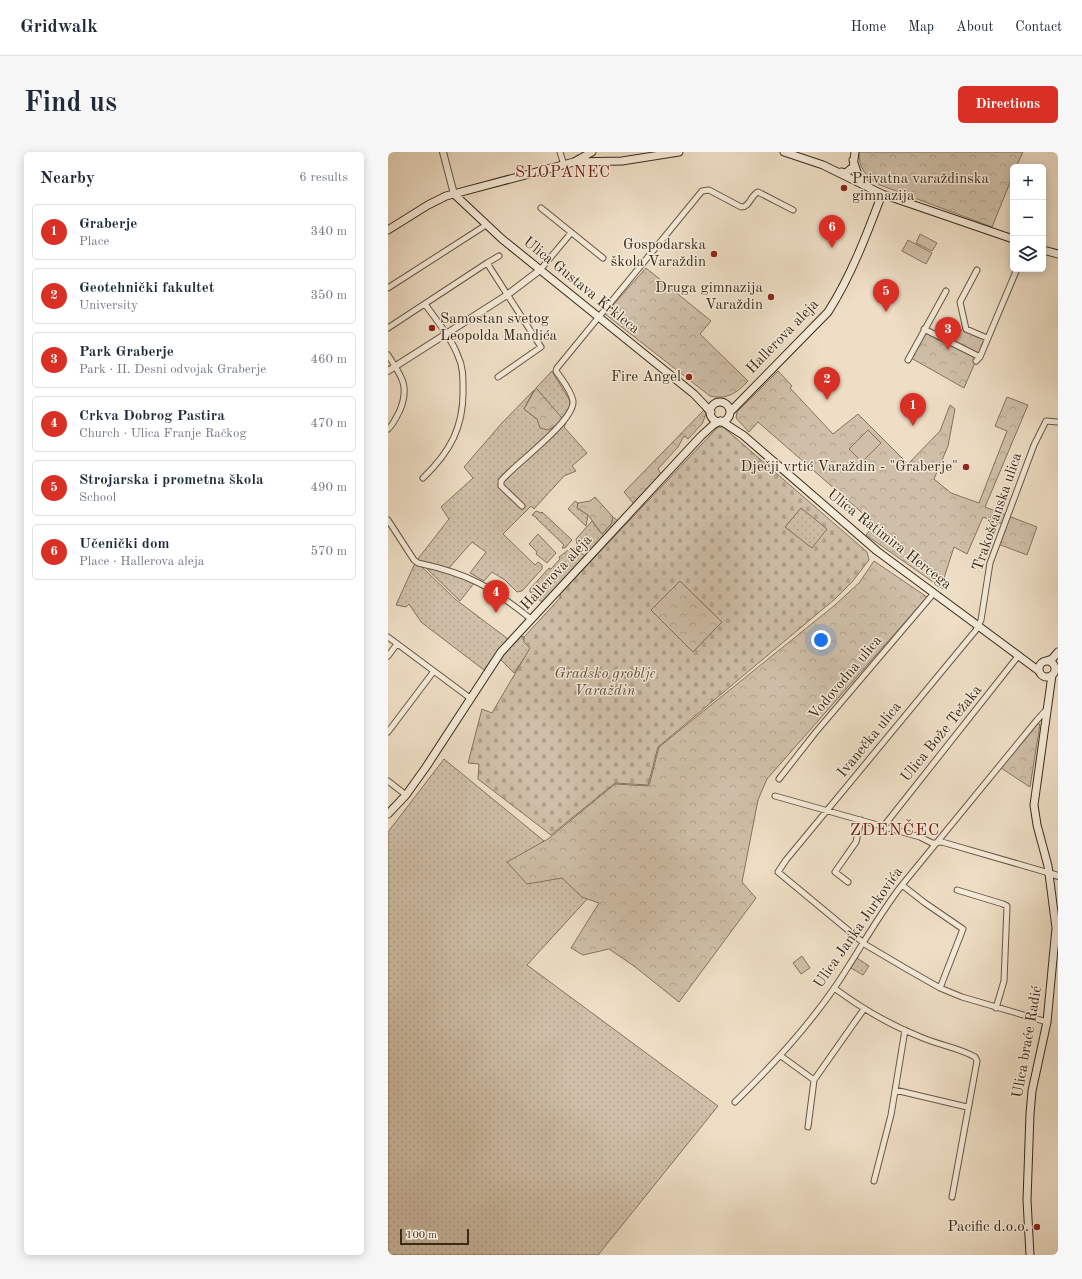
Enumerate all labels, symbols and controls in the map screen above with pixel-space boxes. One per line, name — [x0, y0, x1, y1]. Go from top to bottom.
text: Gridwalk — [20, 18, 98, 37]
text: Home — [851, 20, 886, 34]
text: Map — [908, 20, 934, 34]
text: About — [956, 20, 993, 34]
text: Contact — [1015, 20, 1062, 34]
button: Directions — [958, 86, 1058, 123]
text: Find us — [24, 90, 117, 118]
map controls — [1010, 164, 1046, 272]
button: + — [1010, 164, 1046, 200]
district label: SLOPANEC — [515, 165, 611, 181]
text: Nearby — [40, 170, 95, 187]
text: 6 results — [299, 171, 348, 184]
place label: Privatna varaždinska gimnazija — [852, 172, 990, 204]
marker: Privatna varaždinska gimnazija — [839, 183, 849, 193]
button: − — [1010, 200, 1046, 236]
pin: 6 — [819, 215, 845, 248]
text: Graberje — [79, 217, 137, 232]
text: 1 — [50, 225, 58, 238]
text: 340 m — [310, 225, 347, 238]
text: Place — [79, 235, 109, 248]
street label: Ulica Gustava Krkleca — [520, 235, 642, 338]
button: layers — [1010, 236, 1046, 272]
place label: Gospodarska škola Varaždin — [611, 238, 707, 270]
marker: Gospodarska škola Varaždin — [709, 249, 719, 259]
pin: 5 — [873, 279, 899, 312]
text: Geotehnički fakultet — [79, 281, 214, 296]
place label: Druga gimnazija Varaždin — [655, 281, 764, 313]
text: 2 — [50, 289, 58, 302]
text: 350 m — [310, 289, 347, 302]
marker: Druga gimnazija Varaždin — [766, 292, 776, 302]
street label: Hallerova aleja — [744, 297, 822, 377]
text: University — [79, 299, 138, 312]
place label: Samostan svetog Leopolda Mandića — [440, 312, 558, 344]
pin: 3 — [935, 317, 961, 350]
marker: Samostan svetog Leopolda Mandića — [427, 323, 437, 333]
text: Park Graberje — [79, 345, 174, 360]
text: 3 — [50, 353, 58, 366]
text: 460 m — [310, 353, 347, 366]
text: Park · II. Desni odvojak Graberje — [79, 363, 266, 376]
pin: 2 — [814, 367, 840, 400]
place label: Fire Angel — [611, 370, 681, 385]
marker: Fire Angel — [684, 372, 694, 382]
pin: 1 — [900, 393, 926, 426]
text: Crkva Dobrog Pastira — [79, 409, 225, 424]
text: 4 — [50, 417, 58, 430]
text: 470 m — [310, 417, 347, 430]
text: Church · Ulica Franje Račkog — [79, 427, 247, 440]
street label: Trakošćanska ulica — [971, 450, 1025, 573]
place label: Dječji vrtić Varaždin - "Graberje" — [740, 460, 958, 475]
marker: Dječji vrtić Varaždin - "Graberje" — [961, 462, 971, 472]
text: Strojarska i prometna škola — [79, 473, 264, 488]
text: 5 — [50, 481, 58, 494]
text: 490 m — [310, 481, 347, 494]
street label: Ulica Ratimira Hercega — [824, 487, 954, 593]
text: School — [79, 491, 116, 504]
street label: Hallerova aleja — [518, 532, 596, 614]
text: Učenički dom — [79, 537, 169, 552]
text: 6 — [50, 545, 58, 558]
text: 570 m — [310, 545, 347, 558]
text: Place · Hallerova aleja — [79, 555, 204, 568]
pin: 4 — [483, 580, 509, 613]
your location — [811, 630, 831, 650]
street label: Vodovodna ulica — [807, 633, 886, 723]
park label: Gradsko groblje Varaždin — [554, 667, 656, 699]
street label: Ulica Bože Težaka — [899, 682, 986, 785]
street label: Ivanečka ulica — [835, 699, 905, 780]
district label: ZDENČEC — [850, 818, 940, 839]
street label: Ulica Janka Jurkovića — [812, 864, 907, 991]
street label: Ulica braće Radić — [1011, 984, 1045, 1099]
place label: Pacific d.o.o. — [947, 1220, 1029, 1235]
marker: Pacific d.o.o. — [1032, 1222, 1042, 1232]
scale bar — [400, 1227, 469, 1246]
text: 100 m — [406, 1230, 437, 1241]

